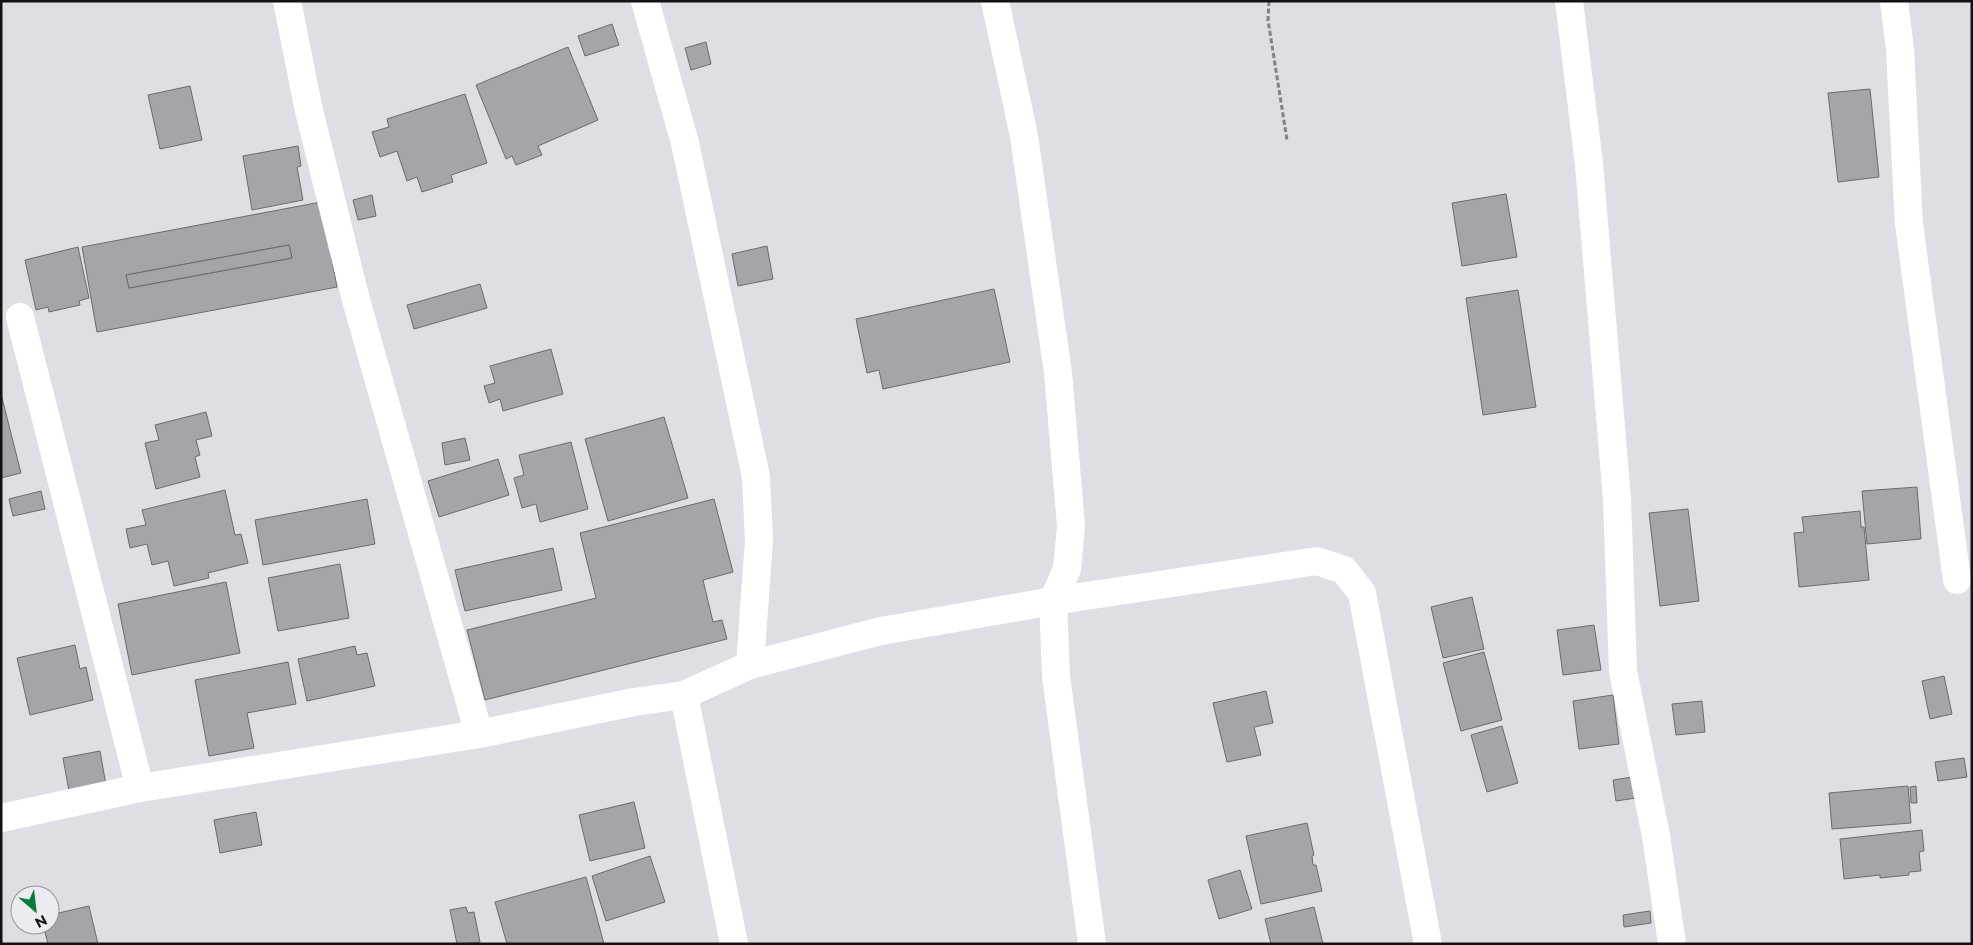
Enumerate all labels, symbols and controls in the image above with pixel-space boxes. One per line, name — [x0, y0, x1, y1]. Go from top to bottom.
north arrow — [10, 885, 60, 935]
text: N — [32, 911, 50, 932]

